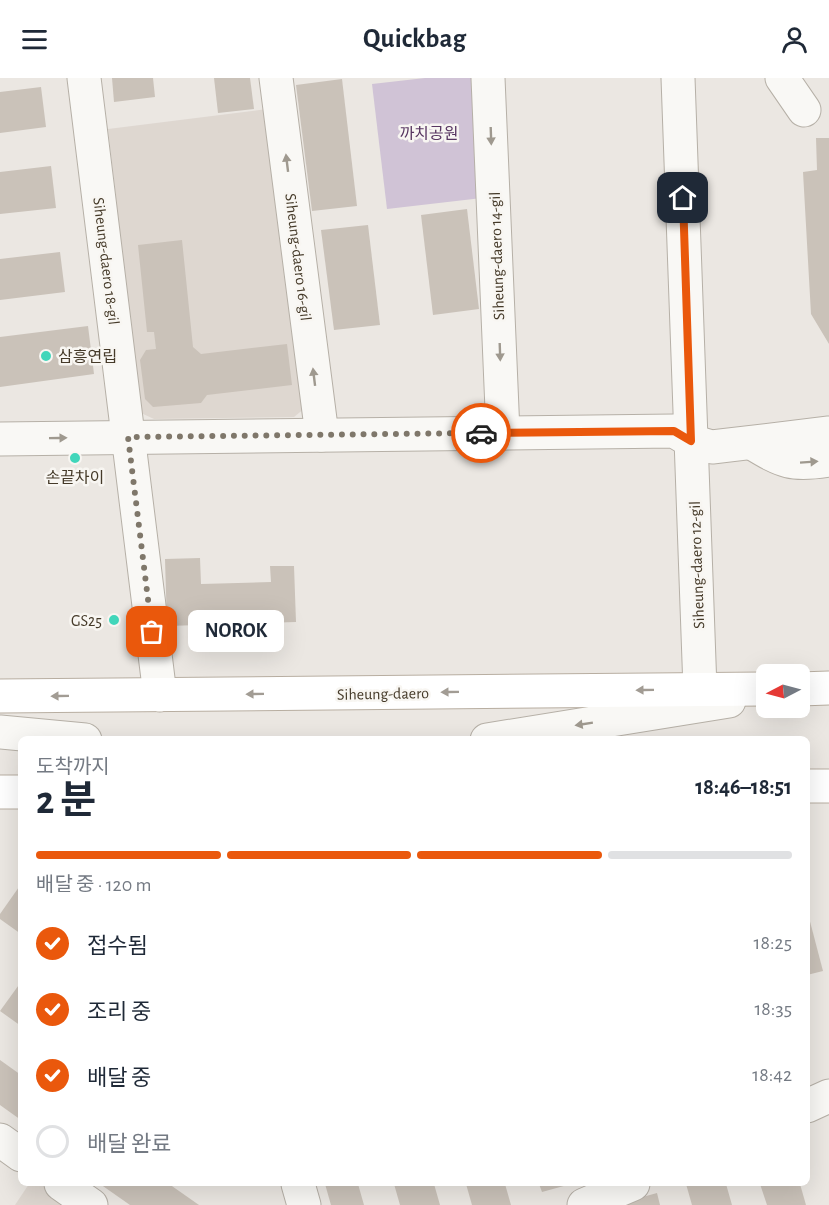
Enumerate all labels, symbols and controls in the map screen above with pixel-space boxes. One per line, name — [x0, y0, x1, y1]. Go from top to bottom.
icon: menu — [18, 23, 51, 56]
icon: person — [778, 23, 811, 56]
text: Quickbag — [363, 25, 466, 52]
park label: 까치공원 — [400, 126, 458, 142]
one-way arrow — [486, 127, 495, 146]
one-way arrow — [282, 153, 291, 172]
pin — [657, 172, 708, 223]
icon: home — [666, 181, 699, 214]
street label: Siheung-daero 14-gil — [487, 191, 507, 320]
street label: Siheung-daero 16-gil — [282, 192, 314, 322]
street label: Siheung-daero 18-gil — [90, 196, 122, 326]
one-way arrow — [495, 343, 504, 362]
marker: 삼흥연립 — [39, 349, 53, 363]
place label: 삼흥연립 — [58, 349, 117, 365]
one-way arrow — [310, 367, 319, 386]
courier — [451, 403, 511, 463]
icon: car — [465, 417, 498, 450]
one-way arrow — [49, 433, 68, 443]
marker: 손끝차이 — [68, 451, 82, 465]
one-way arrow — [800, 458, 819, 467]
place label: 손끝차이 — [46, 470, 104, 486]
street label: Siheung-daero 12-gil — [687, 501, 707, 629]
pin — [126, 606, 177, 657]
callout: NOROK — [188, 611, 284, 653]
place label: GS25 — [71, 613, 102, 629]
marker: GS25 — [107, 613, 121, 627]
icon: bag — [135, 615, 168, 648]
text: NOROK — [205, 621, 267, 641]
north arrow — [756, 664, 810, 718]
map controls — [756, 664, 810, 718]
street label: Siheung-daero — [337, 685, 429, 703]
one-way arrow — [636, 685, 655, 695]
one-way arrow — [441, 687, 460, 697]
one-way arrow — [246, 689, 265, 699]
one-way arrow — [51, 691, 70, 701]
one-way arrow — [575, 720, 594, 729]
text: 도착까지 — [36, 757, 110, 777]
text: 18:46–18:51 — [695, 776, 792, 798]
text: 2 분 — [36, 782, 96, 821]
text: 배달 중 · 120 m — [36, 875, 152, 895]
icon: check — [36, 927, 69, 960]
text: 18:25 — [754, 933, 792, 953]
text: 접수됨 — [87, 935, 148, 957]
icon: check — [36, 993, 69, 1026]
text: 18:35 — [754, 999, 792, 1019]
text: 조리 중 — [87, 1001, 151, 1023]
icon: check — [36, 1059, 69, 1092]
text: 18:42 — [752, 1065, 792, 1085]
text: 배달 중 — [87, 1067, 151, 1089]
text: 배달 완료 — [87, 1133, 172, 1155]

